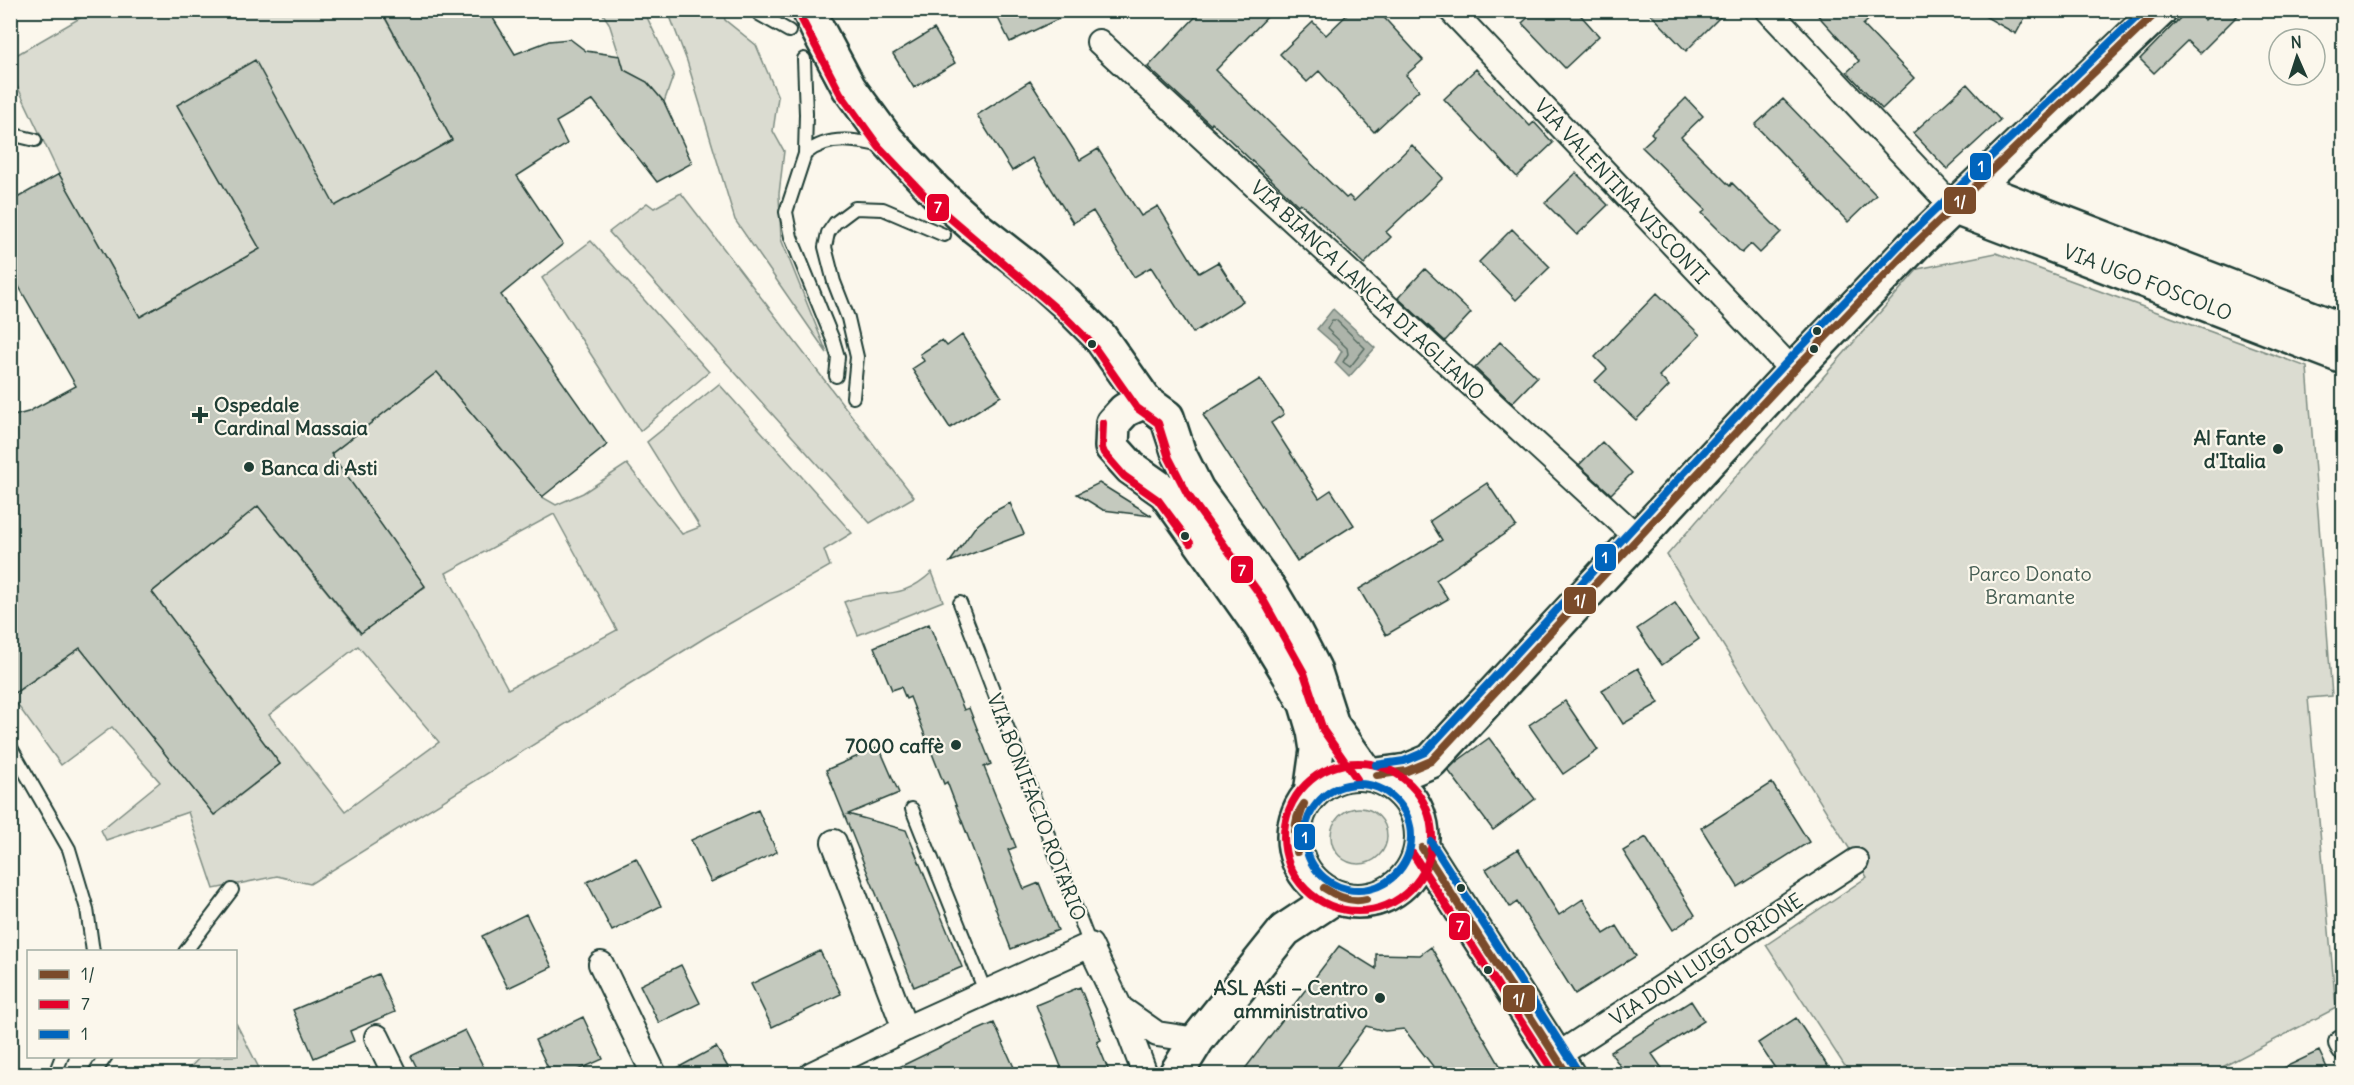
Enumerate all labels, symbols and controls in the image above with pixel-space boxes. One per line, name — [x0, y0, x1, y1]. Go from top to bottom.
north arrow — [2267, 27, 2327, 87]
text: N — [2290, 32, 2302, 52]
street label: VIA VALENTINA VISCONTI — [1530, 93, 1714, 289]
line badge: 1 — [1969, 152, 1992, 181]
text: 1 — [1978, 156, 1984, 176]
street label: VIA BIANCA LANCIA DI AGLIANO — [1246, 175, 1490, 405]
line badge: 1/ — [1943, 186, 1977, 215]
text: 1/ — [1954, 191, 1966, 211]
line badge: 7 — [926, 193, 950, 222]
text: 7 — [934, 197, 942, 217]
street label: VIA UGO FOSCOLO — [2060, 238, 2236, 326]
unlabelled marker — [1811, 325, 1823, 337]
unlabelled marker — [1086, 338, 1098, 350]
unlabelled marker — [1808, 343, 1820, 355]
place label: Ospedale Cardinal Massaia — [214, 392, 368, 440]
marker: Ospedale Cardinal Massaia — [191, 406, 209, 424]
place label: Al Fante d'Italia — [2193, 425, 2267, 473]
marker: Al Fante d'Italia — [2271, 442, 2285, 456]
place label: Banca di Asti — [261, 455, 377, 480]
marker: Banca di Asti — [242, 460, 256, 474]
unlabelled marker — [1179, 530, 1191, 542]
line badge: 1 — [1594, 543, 1617, 572]
text: 1 — [1602, 547, 1608, 567]
line badge: 7 — [1230, 555, 1254, 584]
text: 7 — [1238, 560, 1246, 580]
park label: Parco Donato Bramante — [1968, 561, 2092, 609]
line badge: 1/ — [1563, 586, 1597, 615]
text: 1/ — [1574, 590, 1586, 610]
street label: VIA BONIFACIO ROTARIO — [982, 690, 1092, 924]
place label: 7000 caffè — [845, 733, 944, 758]
marker: 7000 caffè — [949, 738, 963, 752]
line badge: 1 — [1293, 823, 1316, 851]
text: 1 — [1302, 827, 1308, 847]
unlabelled marker — [1455, 882, 1467, 894]
street label: VIA DON LUIGI ORIONE — [1605, 887, 1807, 1031]
line badge: 7 — [1448, 912, 1471, 941]
text: 7 — [1456, 916, 1464, 936]
legend — [27, 950, 237, 1058]
text: 1/ — [81, 962, 95, 985]
unlabelled marker — [1482, 964, 1494, 976]
place label: ASL Asti – Centro amministrativo — [1214, 975, 1368, 1023]
line badge: 1/ — [1502, 984, 1536, 1013]
text: 1/ — [1513, 989, 1525, 1009]
marker: ASL Asti – Centro amministrativo — [1373, 991, 1387, 1005]
text: 7 — [81, 992, 90, 1015]
text: 1 — [81, 1022, 88, 1045]

